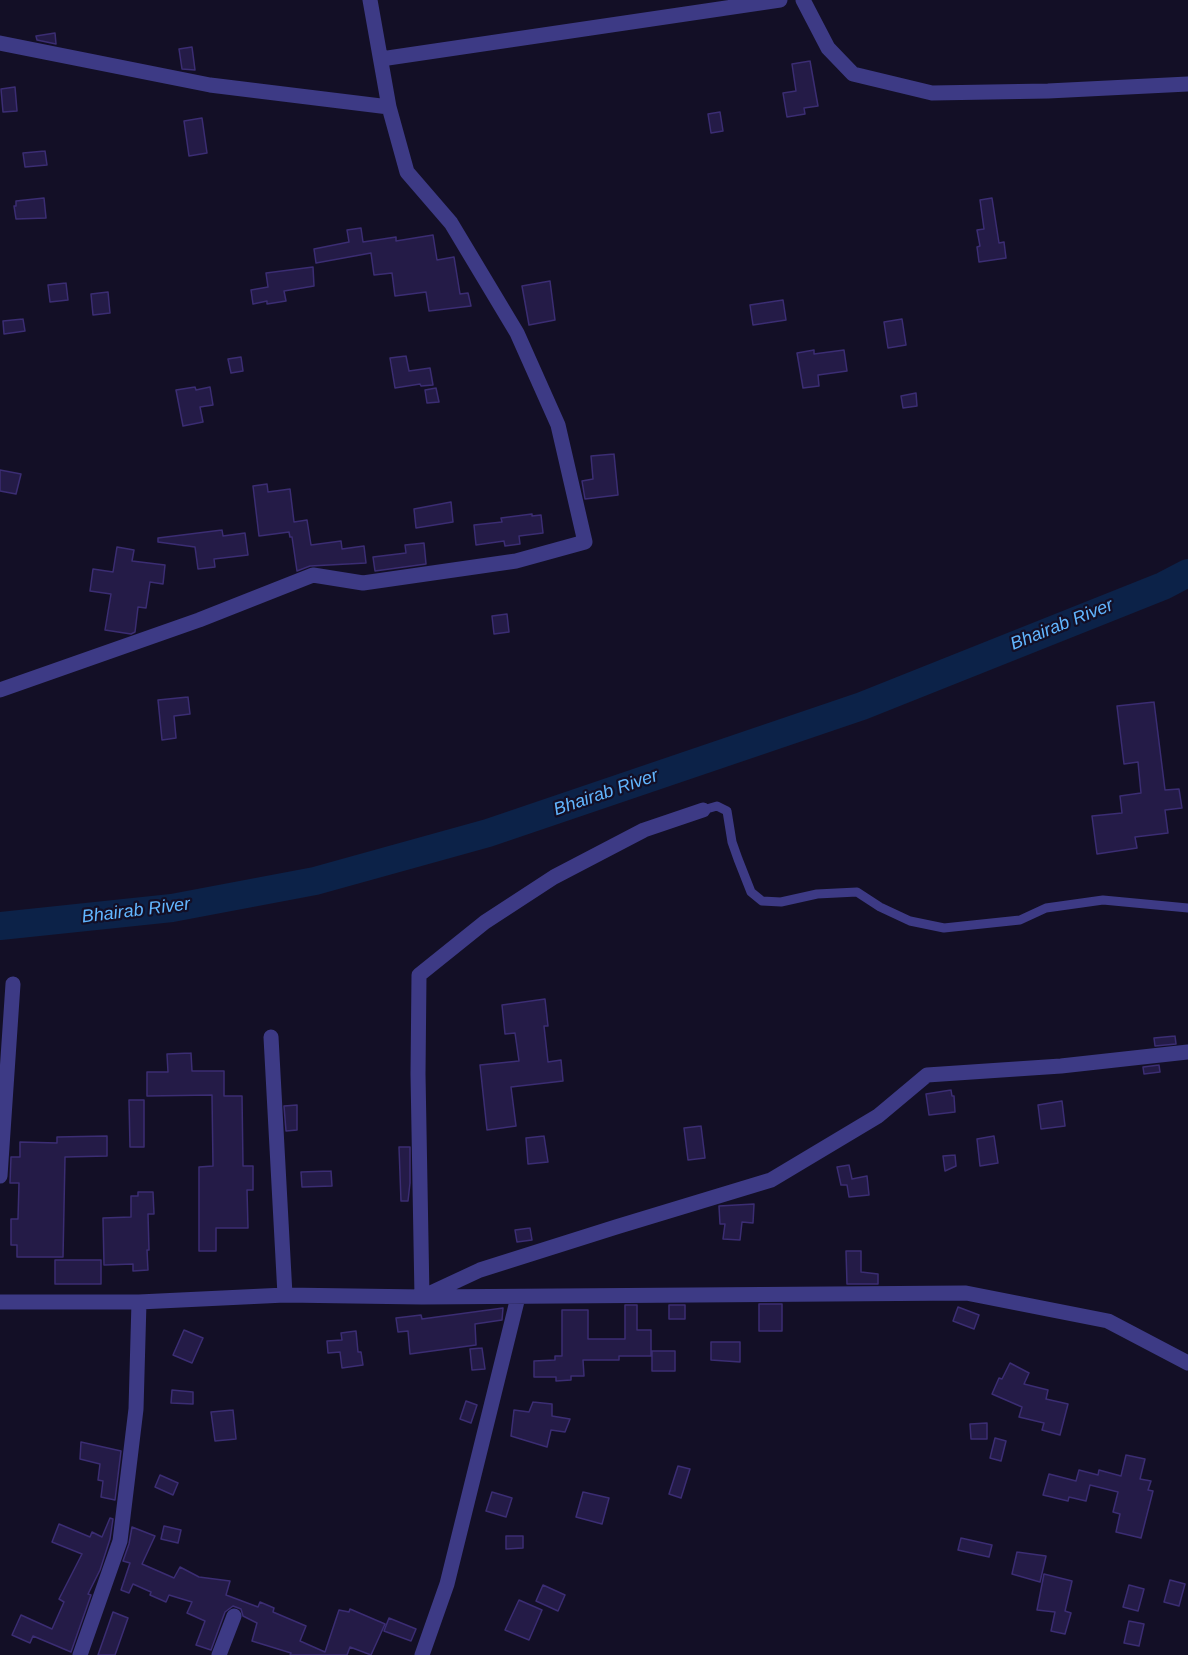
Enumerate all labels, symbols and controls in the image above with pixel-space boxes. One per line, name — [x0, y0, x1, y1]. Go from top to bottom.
water label: Bhairab River — [1007, 595, 1117, 655]
water label: Bhairab River — [551, 765, 661, 821]
water label: Bhairab River — [81, 894, 191, 928]

